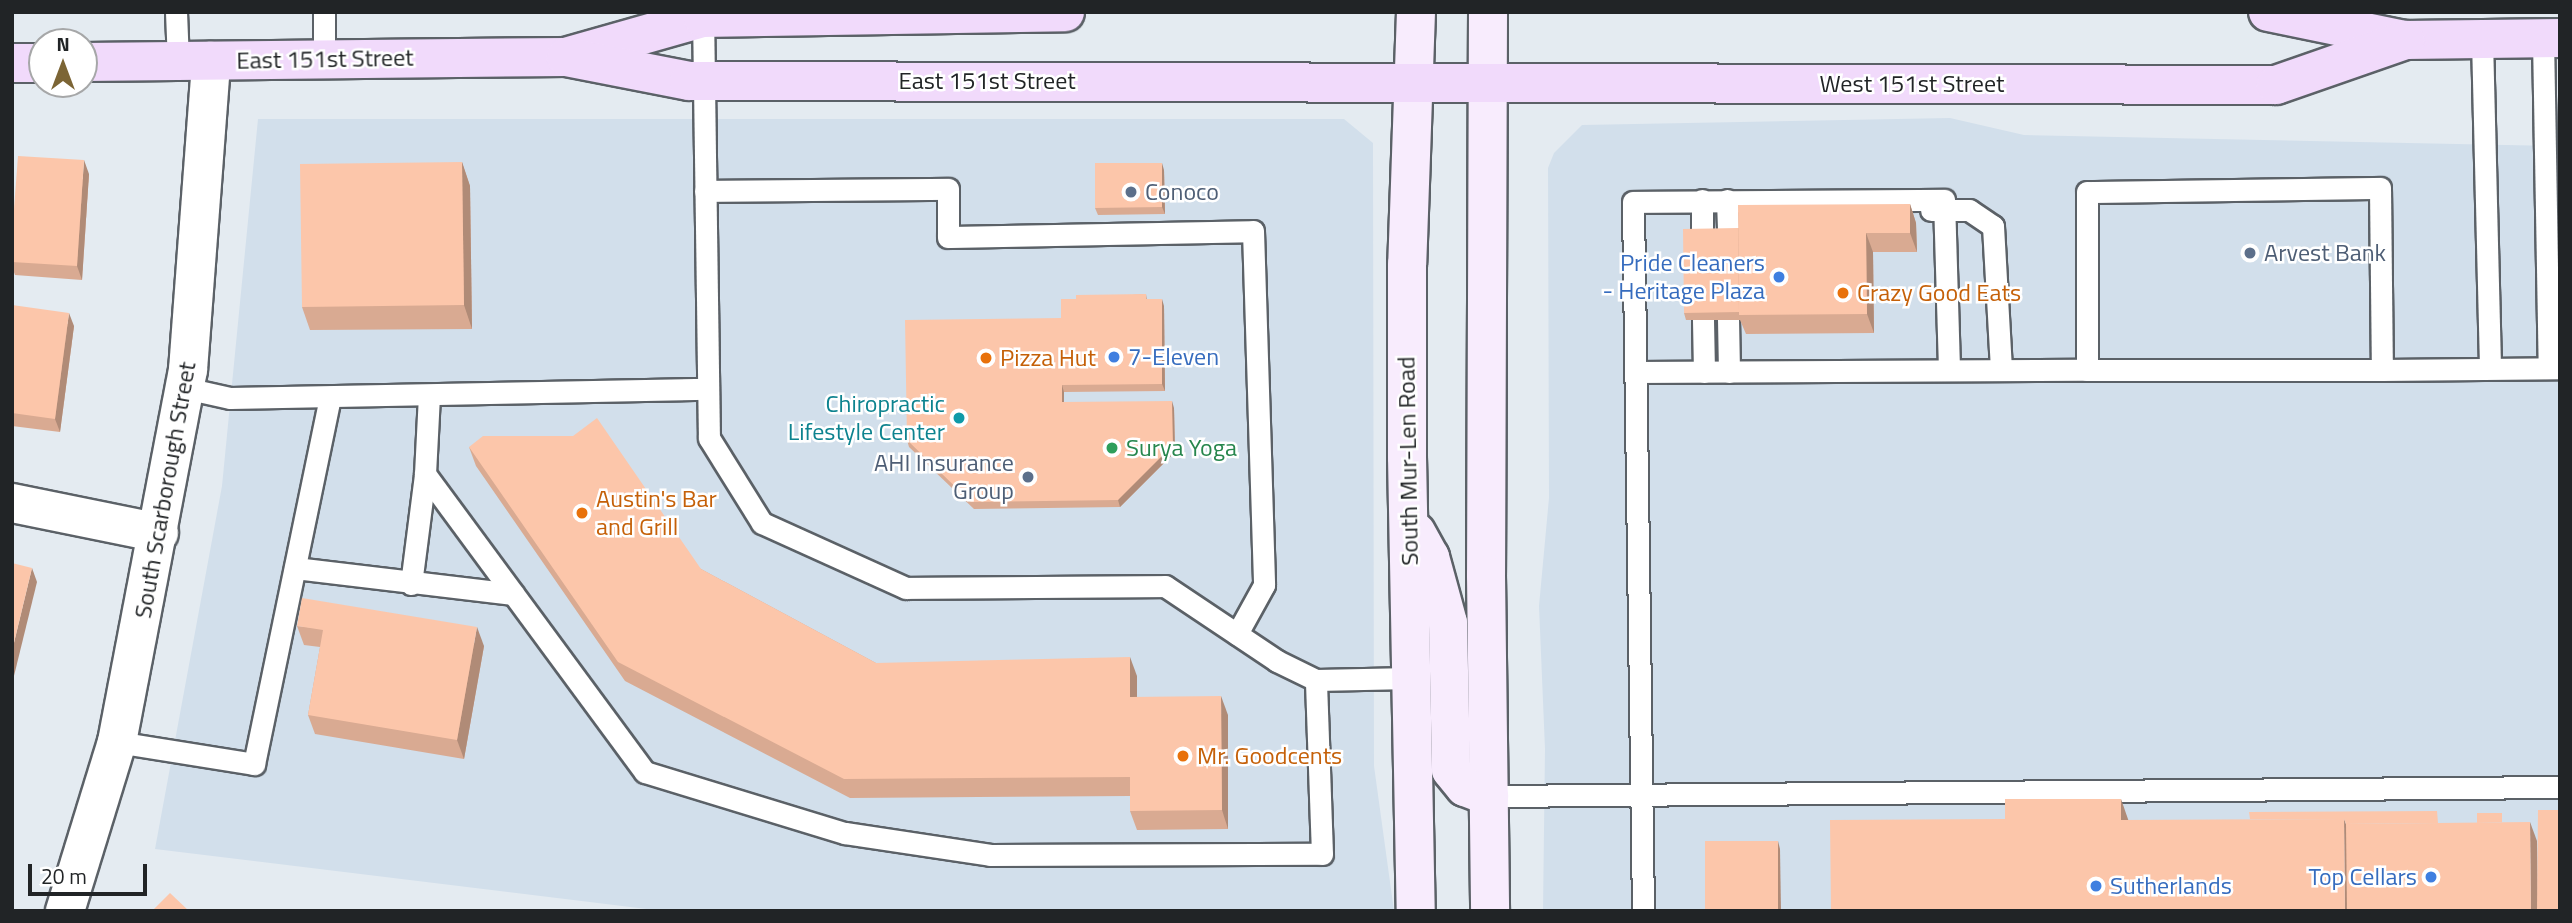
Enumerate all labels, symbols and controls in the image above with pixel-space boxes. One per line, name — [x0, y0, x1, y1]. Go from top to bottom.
north arrow — [28, 28, 98, 98]
text: N — [56, 29, 70, 58]
street label: East 151st Street — [236, 43, 414, 75]
street label: East 151st Street — [898, 67, 1076, 95]
street label: West 151st Street — [1820, 70, 2004, 98]
place label: Conoco — [1145, 178, 1219, 206]
marker: Conoco — [1123, 184, 1139, 200]
place label: Arvest Bank — [2264, 239, 2386, 267]
marker: Arvest Bank — [2242, 245, 2258, 261]
place label: Pride Cleaners - Heritage Plaza — [1603, 249, 1765, 305]
marker: Pride Cleaners - Heritage Plaza — [1771, 269, 1787, 285]
place label: Crazy Good Eats — [1857, 279, 2021, 307]
marker: Crazy Good Eats — [1835, 285, 1851, 301]
place label: 7-Eleven — [1128, 343, 1219, 371]
place label: Pizza Hut — [1000, 344, 1096, 372]
marker: 7-Eleven — [1106, 349, 1122, 365]
marker: Pizza Hut — [978, 350, 994, 366]
street label: South Mur-Len Road — [1392, 356, 1424, 566]
street label: South Scarborough Street — [128, 359, 202, 621]
place label: Chiropractic Lifestyle Center — [788, 390, 945, 446]
marker: Chiropractic Lifestyle Center — [951, 410, 967, 426]
place label: Surya Yoga — [1126, 434, 1237, 462]
marker: Surya Yoga — [1104, 440, 1120, 456]
place label: AHI Insurance Group — [874, 449, 1014, 505]
marker: AHI Insurance Group — [1020, 469, 1036, 485]
place label: Austin's Bar and Grill — [596, 485, 717, 541]
marker: Austin's Bar and Grill — [574, 505, 590, 521]
place label: Mr. Goodcents — [1197, 742, 1342, 770]
marker: Mr. Goodcents — [1175, 748, 1191, 764]
scale bar — [32, 850, 150, 894]
text: 20 m — [41, 860, 87, 892]
place label: Top Cellars — [2308, 863, 2417, 891]
marker: Top Cellars — [2423, 869, 2439, 885]
place label: Sutherlands — [2110, 872, 2232, 900]
marker: Sutherlands — [2088, 878, 2104, 894]

